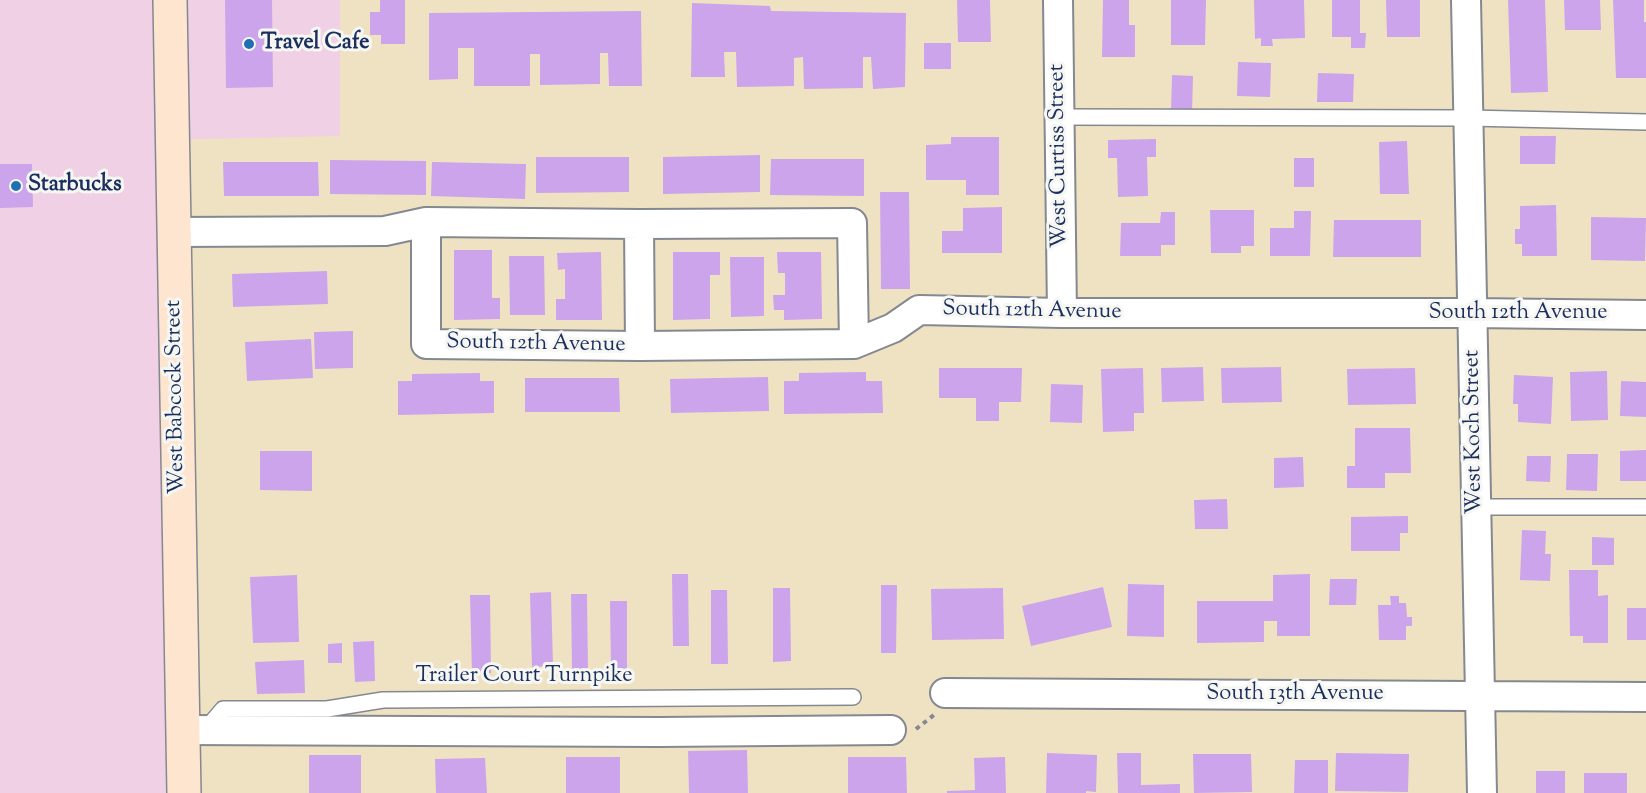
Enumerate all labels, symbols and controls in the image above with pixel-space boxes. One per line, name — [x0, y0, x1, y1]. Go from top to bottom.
place label: Travel Cafe — [261, 31, 369, 57]
marker: Travel Cafe — [242, 37, 256, 51]
street label: West Curtiss Street — [1045, 64, 1075, 248]
place label: Starbucks — [28, 173, 122, 199]
marker: Starbucks — [9, 179, 23, 193]
street label: South 12th Avenue — [942, 297, 1122, 327]
street label: West Babcock Street — [162, 300, 192, 494]
street label: South 12th Avenue — [1428, 301, 1608, 327]
street label: South 12th Avenue — [446, 330, 626, 360]
street label: West Koch Street — [1460, 349, 1490, 515]
street label: Trailer Court Turnpike — [415, 664, 633, 690]
street label: South 13th Avenue — [1206, 682, 1384, 708]

